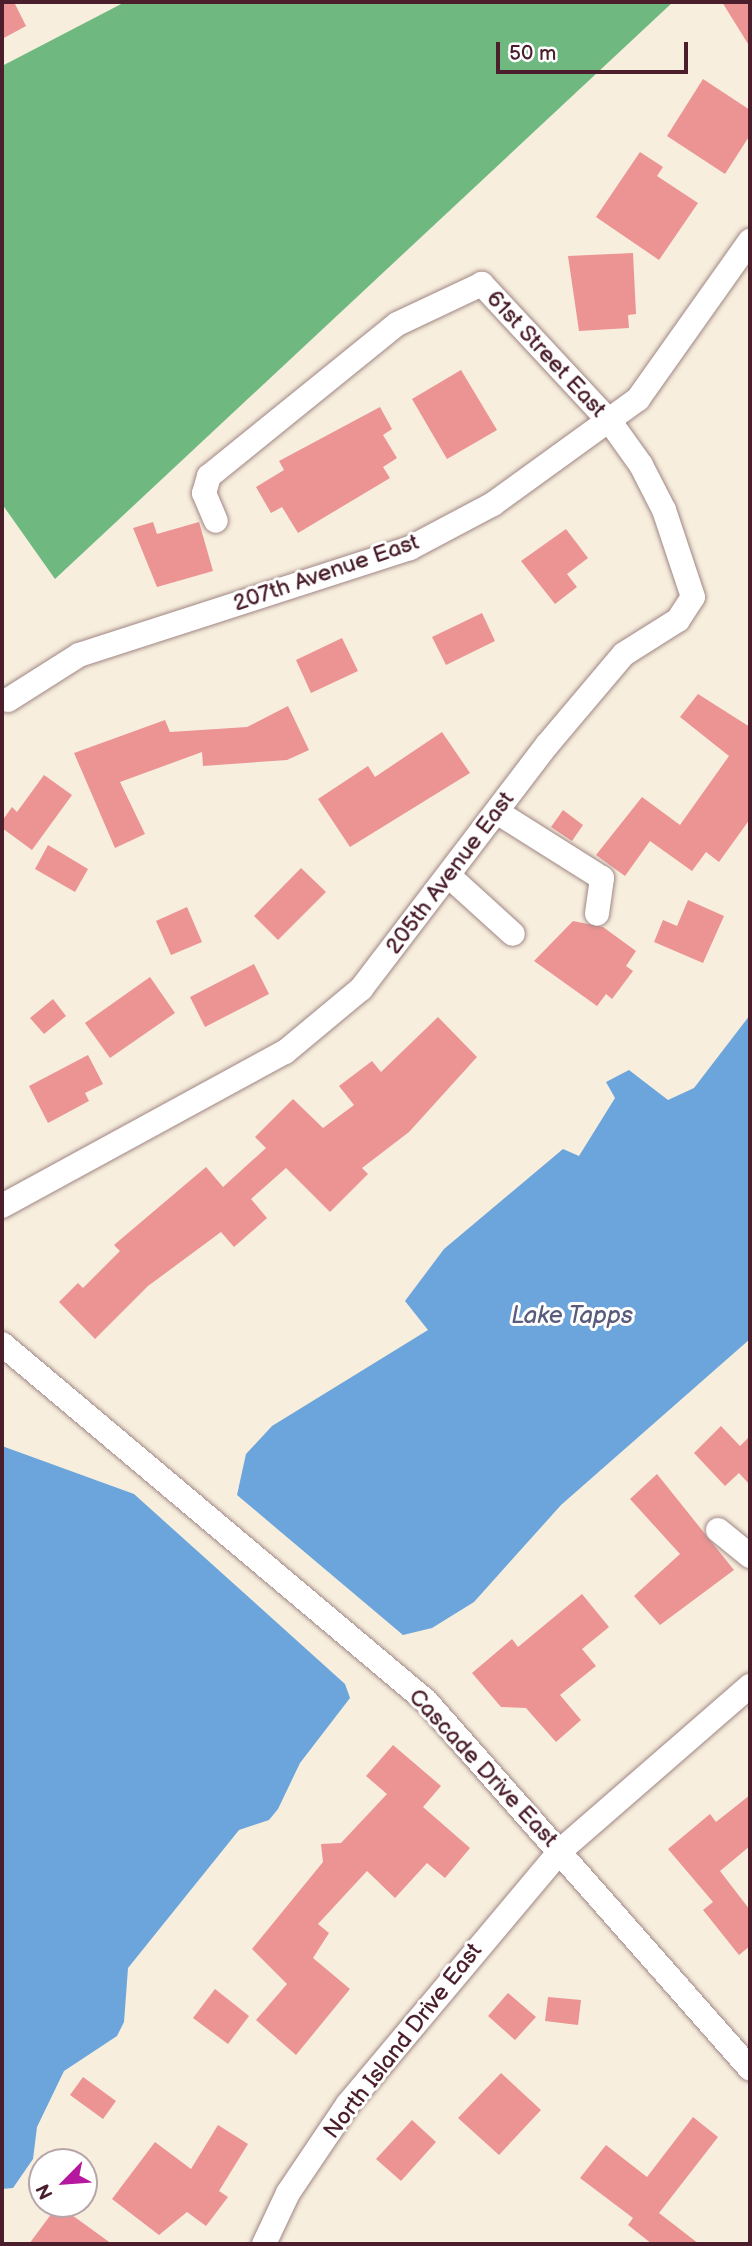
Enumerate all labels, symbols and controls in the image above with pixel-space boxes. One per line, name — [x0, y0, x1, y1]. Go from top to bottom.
scale bar — [500, 28, 692, 72]
text: 50 m — [509, 41, 556, 66]
street label: 61st Street East — [480, 285, 612, 423]
street label: 207th Avenue East — [230, 528, 422, 618]
street label: 205th Avenue East — [380, 786, 520, 960]
water label: Lake Tapps — [511, 1302, 633, 1330]
street label: Cascade Drive East — [403, 1683, 563, 1853]
street label: North Island Drive East — [318, 1938, 488, 2144]
north arrow — [28, 2148, 98, 2218]
text: N — [32, 2180, 59, 2203]

